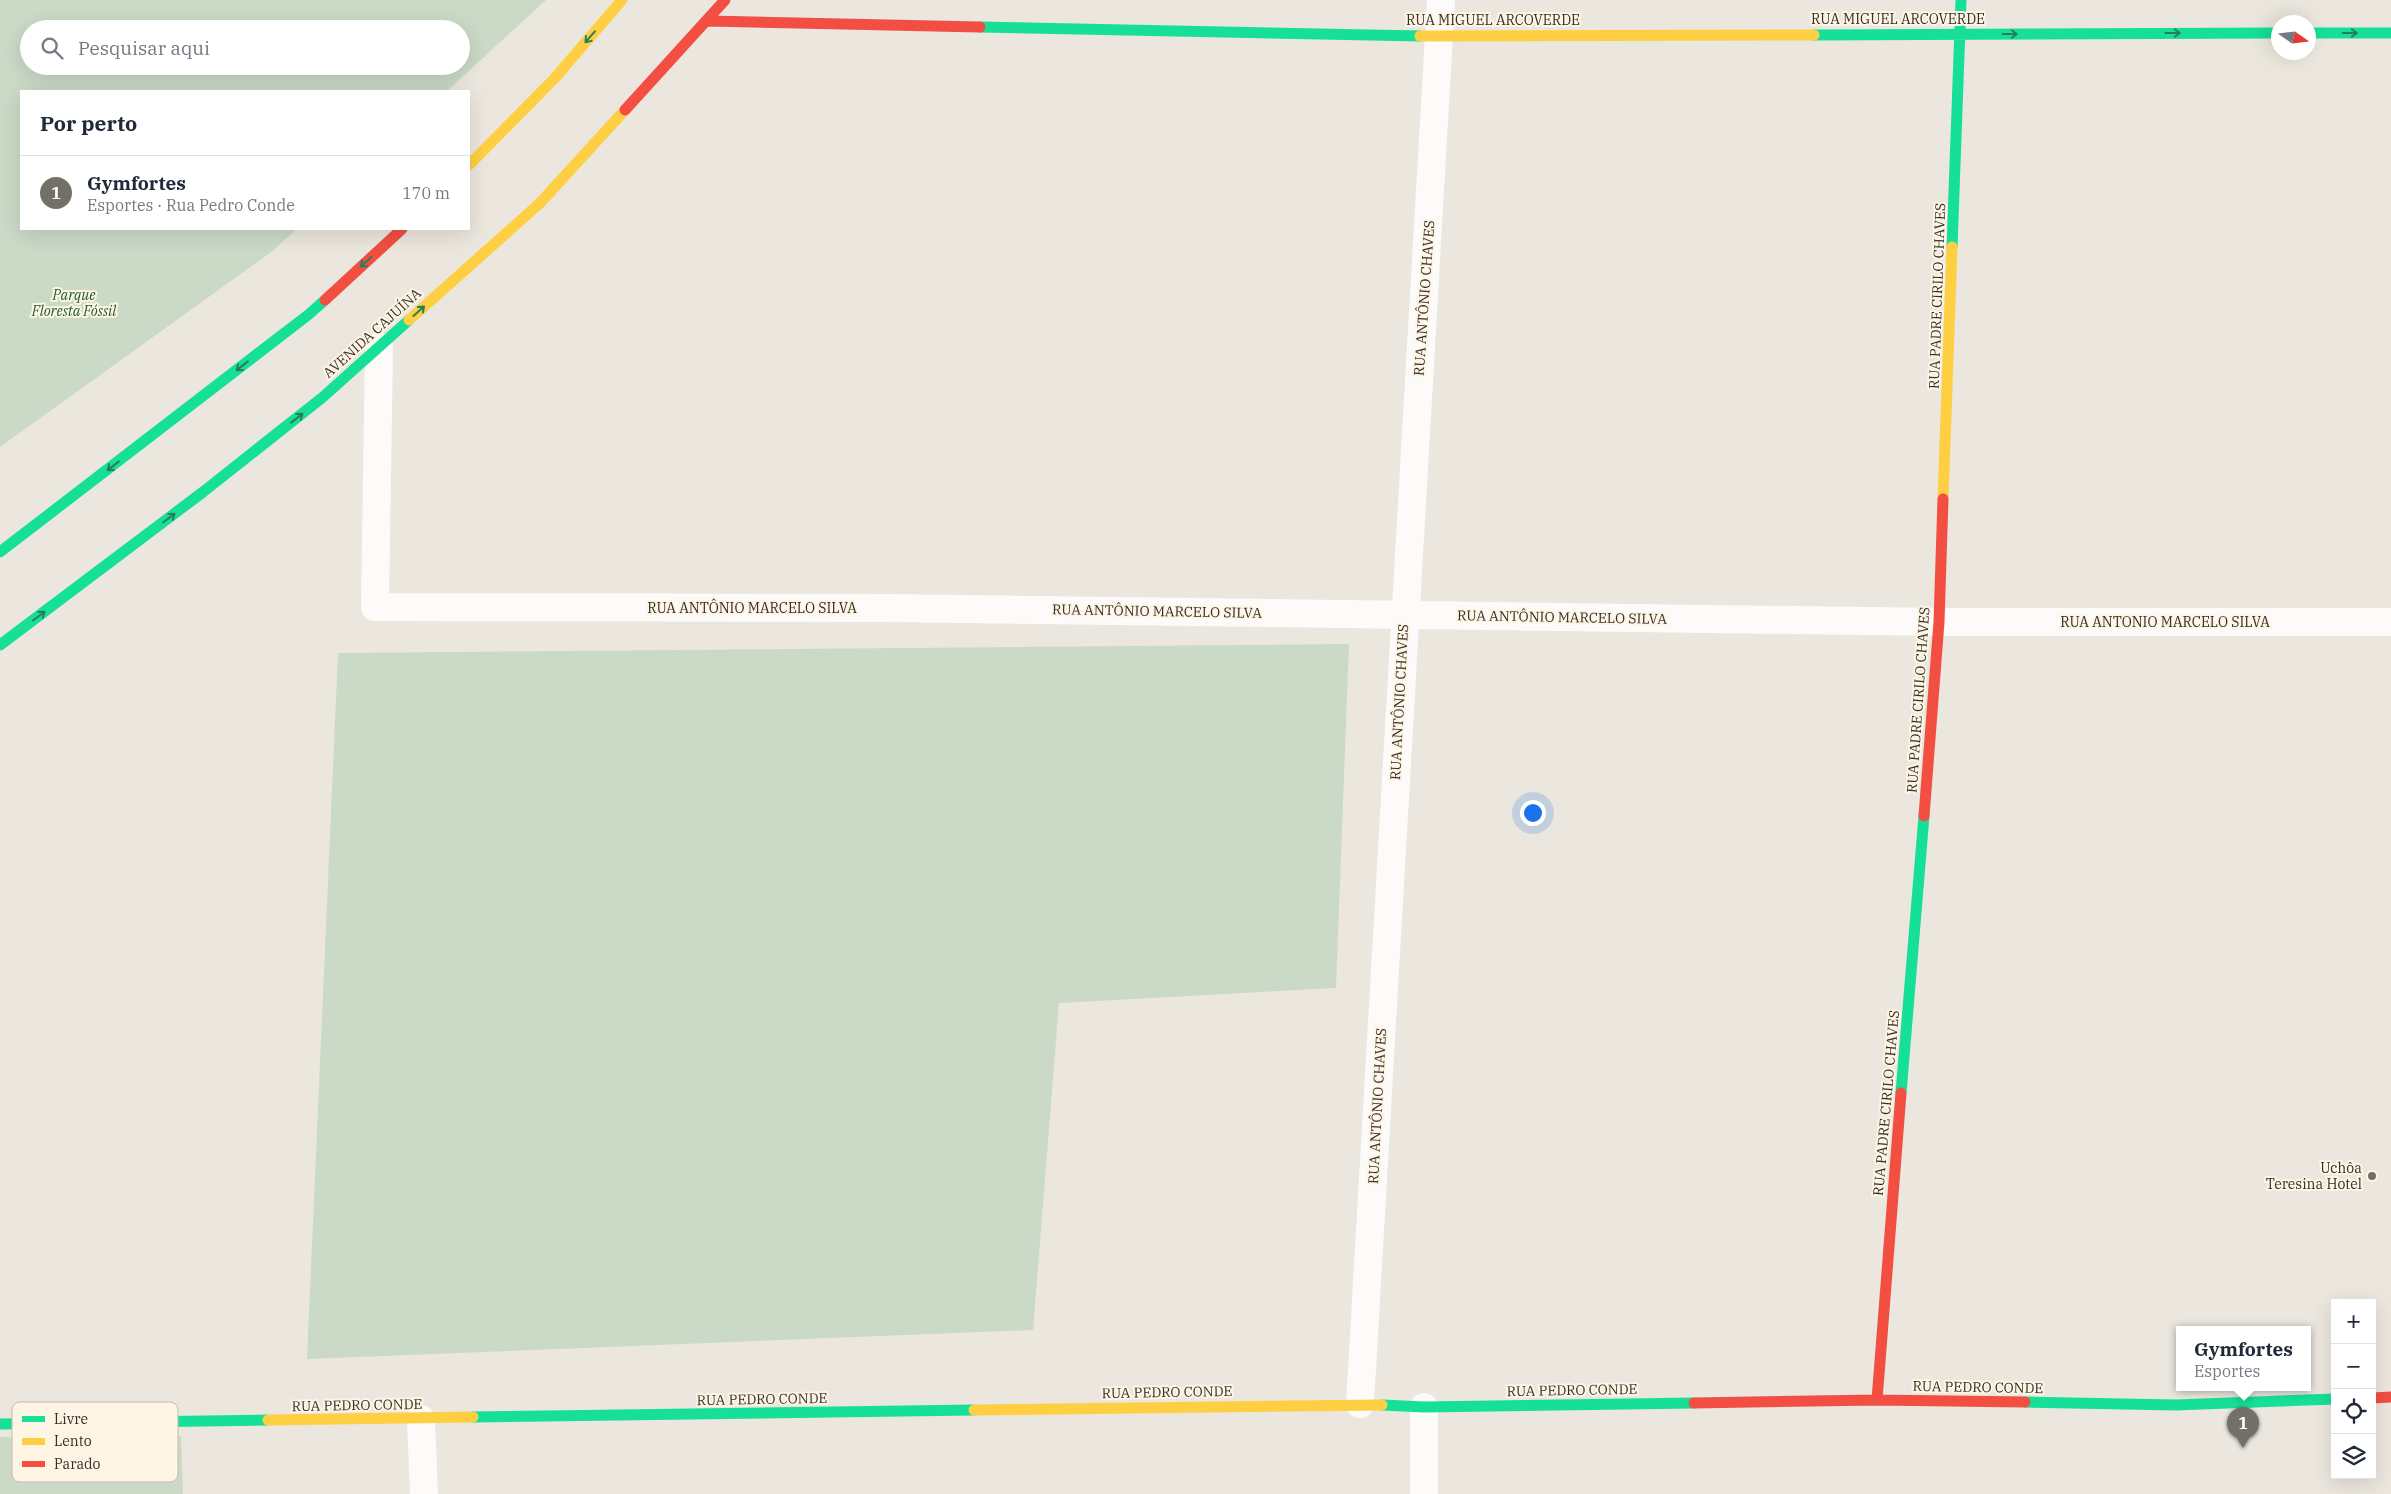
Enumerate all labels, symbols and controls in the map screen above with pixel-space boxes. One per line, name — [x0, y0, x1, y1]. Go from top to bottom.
street label: RUA MIGUEL ARCOVERDE — [1811, 10, 1985, 28]
street label: RUA MIGUEL ARCOVERDE — [1406, 11, 1580, 29]
north arrow — [2271, 15, 2316, 60]
search box — [20, 20, 470, 75]
one-way arrow — [2164, 28, 2181, 38]
one-way arrow — [2341, 28, 2357, 38]
one-way arrow — [2002, 29, 2018, 39]
one-way arrow — [585, 30, 596, 43]
icon: search — [38, 34, 66, 62]
text: Pesquisar aqui — [78, 36, 210, 60]
text: Por perto — [40, 109, 137, 137]
text: Gymfortes — [87, 171, 186, 195]
text: 1 — [51, 183, 61, 203]
text: 170 m — [402, 183, 450, 203]
text: Esportes · Rua Pedro Conde — [87, 195, 295, 215]
street label: RUA PADRE CIRILO CHAVES — [1925, 203, 1949, 389]
street label: RUA ANTÔNIO CHAVES — [1409, 219, 1438, 376]
one-way arrow — [360, 256, 372, 268]
street label: AVENIDA CAJUÍNA — [319, 283, 425, 382]
park label: Parque Floresta Fóssil — [31, 286, 117, 320]
one-way arrow — [413, 306, 426, 317]
one-way arrow — [236, 361, 249, 372]
one-way arrow — [290, 413, 304, 423]
one-way arrow — [107, 460, 120, 471]
one-way arrow — [162, 513, 176, 523]
street label: RUA ANTÔNIO MARCELO SILVA — [647, 598, 857, 617]
street label: RUA ANTÔNIO MARCELO SILVA — [1052, 599, 1262, 622]
street label: RUA ANTÔNIO MARCELO SILVA — [1457, 605, 1667, 628]
street label: RUA PADRE CIRILO CHAVES — [1903, 606, 1933, 794]
one-way arrow — [32, 610, 45, 621]
street label: RUA ANTONIO MARCELO SILVA — [2060, 613, 2270, 631]
street label: RUA ANTÔNIO CHAVES — [1385, 624, 1412, 780]
your location — [1520, 800, 1546, 826]
street label: RUA PADRE CIRILO CHAVES — [1869, 1009, 1903, 1197]
street label: RUA ANTÔNIO CHAVES — [1363, 1028, 1390, 1184]
place label: Uchôa Teresina Hotel — [2266, 1159, 2362, 1193]
marker: Uchôa Teresina Hotel — [2366, 1170, 2378, 1182]
map controls — [2331, 1299, 2376, 1479]
button: + — [2331, 1299, 2376, 1344]
popup — [2176, 1326, 2311, 1391]
text: Gymfortes — [2194, 1337, 2293, 1361]
button: − — [2331, 1344, 2376, 1389]
text: Esportes — [2194, 1361, 2260, 1381]
street label: RUA PEDRO CONDE — [1912, 1377, 2044, 1397]
street label: RUA PEDRO CONDE — [1506, 1380, 1638, 1400]
street label: RUA PEDRO CONDE — [1101, 1382, 1233, 1402]
street label: RUA PEDRO CONDE — [696, 1389, 828, 1409]
button: locate — [2331, 1389, 2376, 1434]
street label: RUA PEDRO CONDE — [291, 1395, 423, 1415]
legend — [12, 1402, 178, 1482]
pin: 1 — [2227, 1407, 2259, 1448]
text: Livre — [54, 1410, 88, 1428]
text: Lento — [54, 1432, 92, 1450]
button: layers — [2331, 1434, 2376, 1479]
text: Parado — [54, 1455, 101, 1473]

